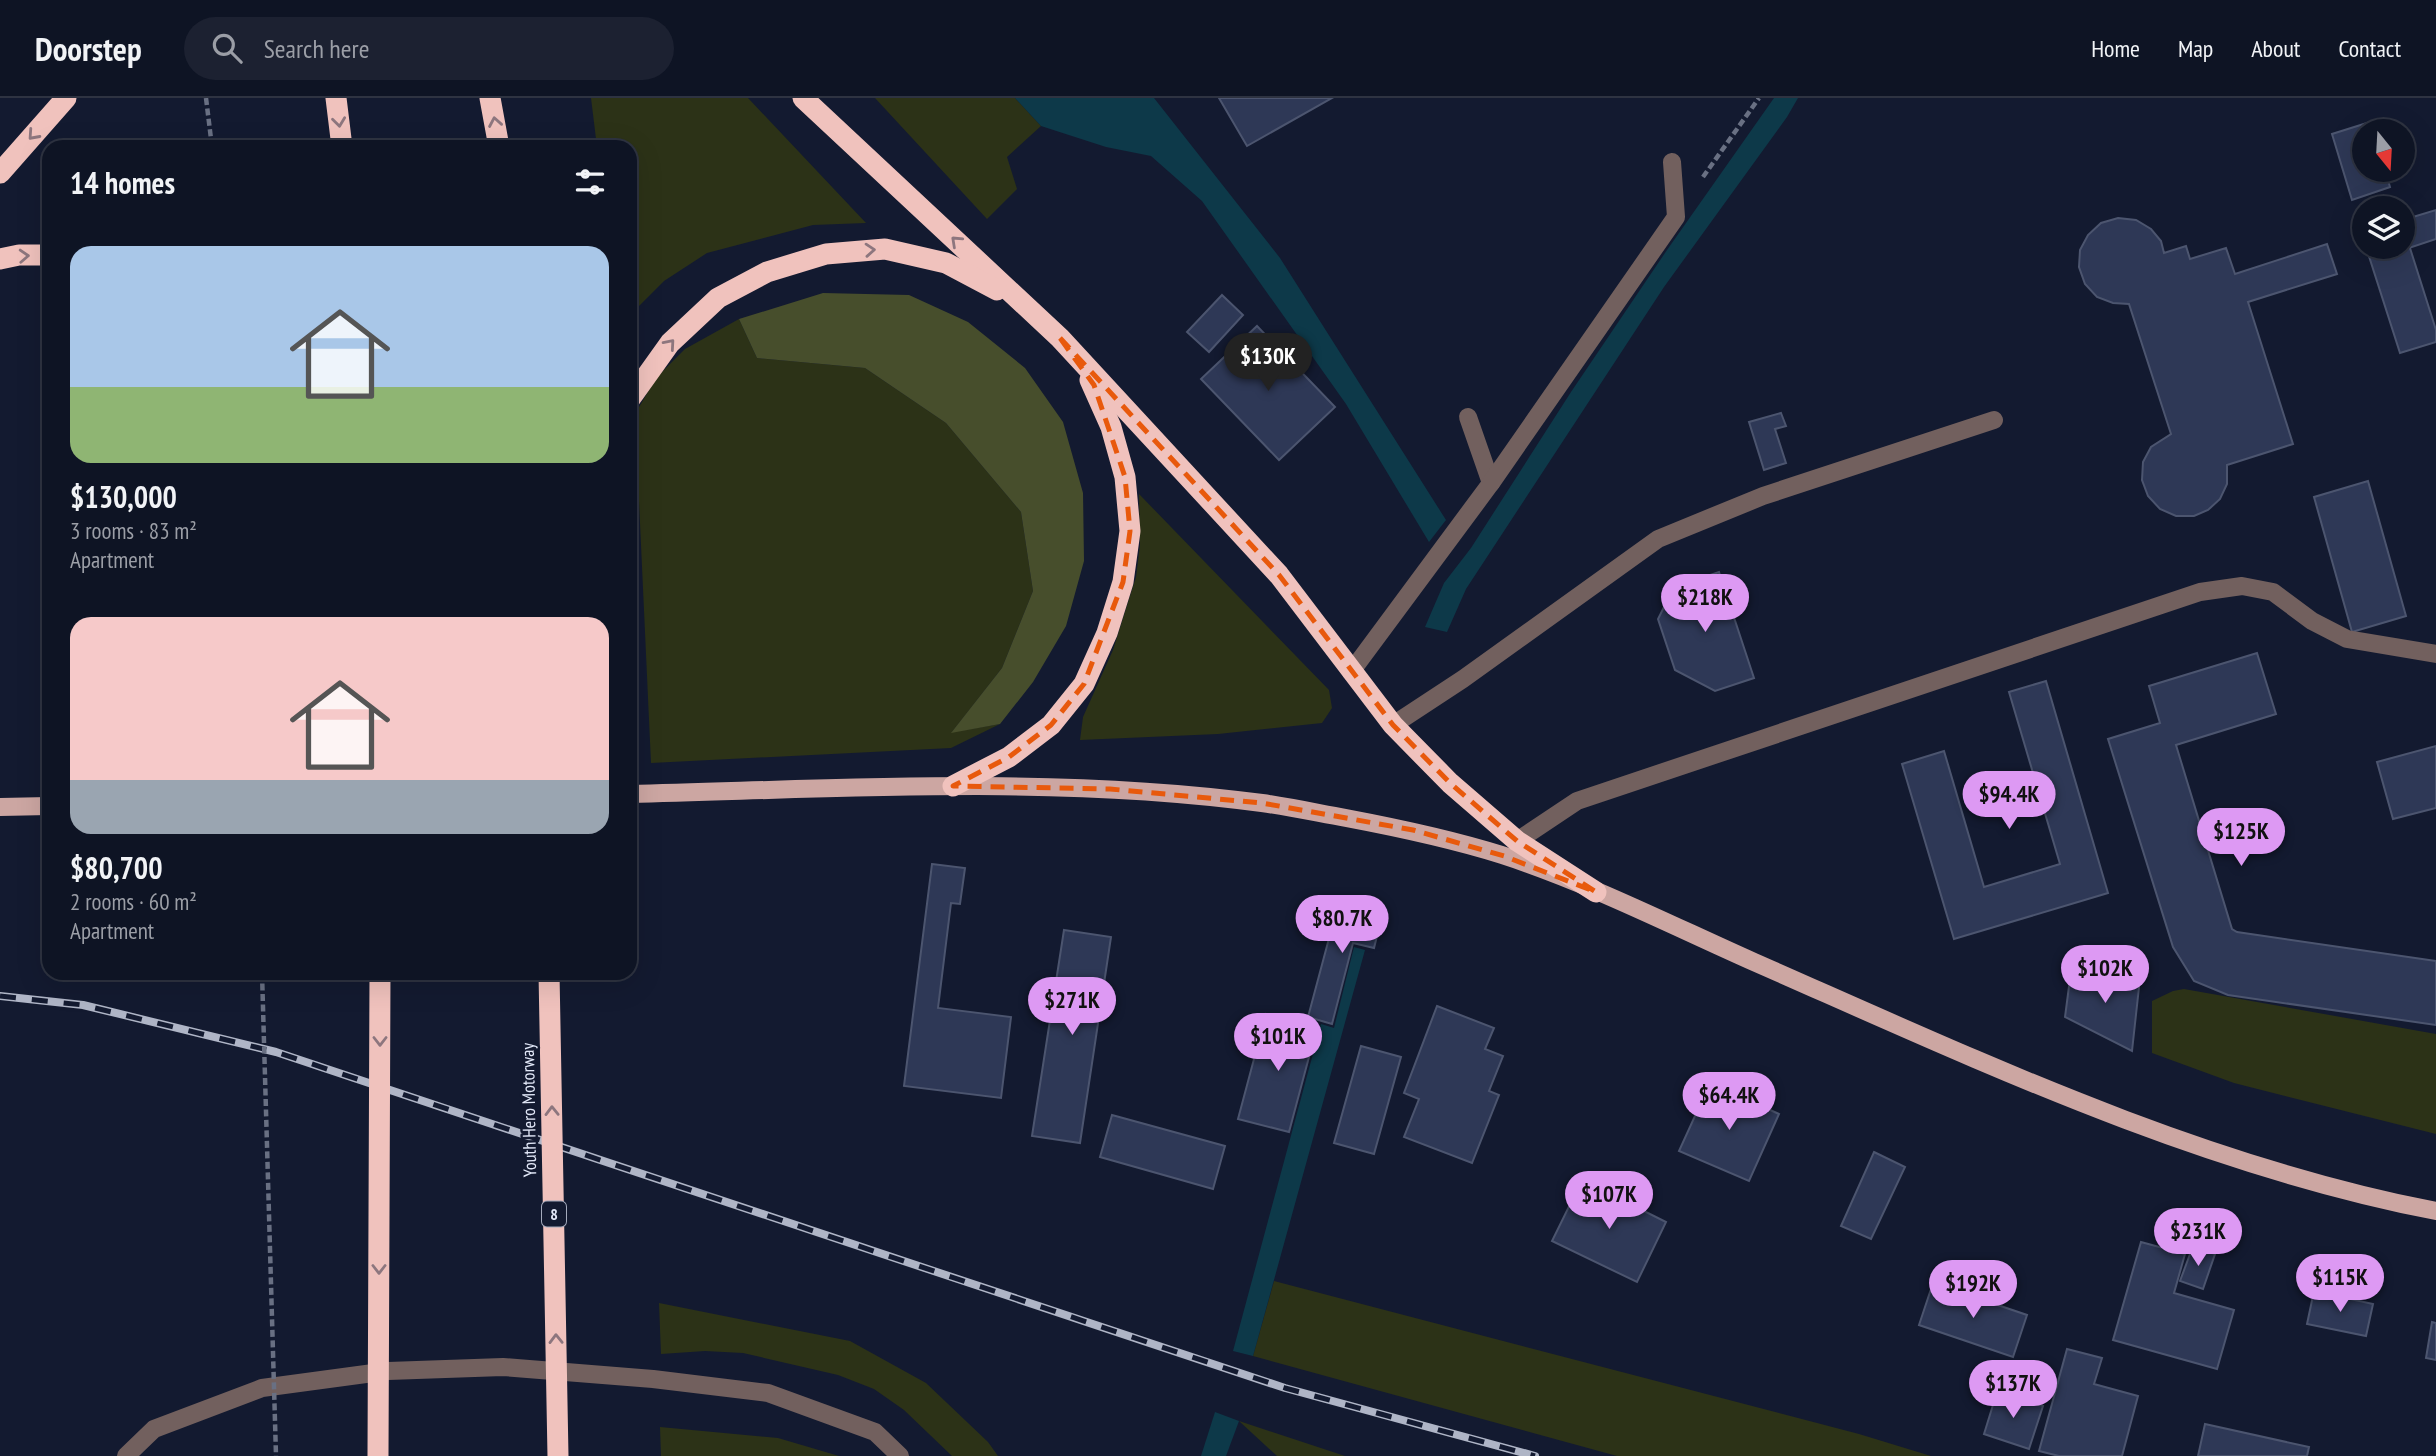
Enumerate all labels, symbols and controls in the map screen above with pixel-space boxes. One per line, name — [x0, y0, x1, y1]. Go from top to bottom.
search box — [184, 17, 674, 80]
text: Doorstep — [35, 27, 142, 70]
icon: search — [208, 29, 246, 67]
text: Search here — [264, 32, 369, 65]
text: Home — [2091, 33, 2140, 64]
text: Map — [2178, 33, 2213, 64]
text: About — [2251, 33, 2300, 64]
text: Contact — [2338, 33, 2401, 64]
one-way arrow — [488, 116, 503, 128]
one-way arrow — [331, 117, 346, 128]
north arrow — [2352, 119, 2415, 182]
map controls — [2352, 119, 2415, 259]
one-way arrow — [29, 127, 41, 140]
text: 14 homes — [70, 163, 175, 202]
icon: filters — [571, 163, 609, 201]
button: layers — [2352, 196, 2415, 259]
one-way arrow — [951, 237, 964, 249]
one-way arrow — [865, 243, 876, 258]
one-way arrow — [19, 249, 30, 264]
icon: home — [277, 291, 403, 417]
pin: $130K — [1219, 334, 1317, 393]
one-way arrow — [662, 339, 674, 352]
text: $130K — [1240, 341, 1296, 370]
text: $130,000 — [70, 477, 177, 516]
text: 3 rooms · 83 m² — [70, 516, 197, 545]
text: Apartment — [70, 545, 154, 574]
pin: $218K — [1656, 574, 1754, 634]
text: $218K — [1677, 582, 1733, 611]
icon: home — [277, 662, 403, 788]
pin: $94.4K — [1952, 772, 2066, 831]
text: $94.4K — [1979, 779, 2039, 808]
pin: $125K — [2192, 808, 2290, 868]
text: $125K — [2213, 816, 2269, 845]
text: $80,700 — [70, 848, 163, 887]
text: 2 rooms · 60 m² — [70, 887, 197, 916]
pin: $80.7K — [1285, 896, 1399, 955]
text: $80.7K — [1312, 903, 1372, 932]
text: Apartment — [70, 916, 154, 945]
pin: $102K — [2056, 946, 2154, 1005]
text: $102K — [2077, 953, 2133, 982]
pin: $271K — [1023, 978, 1121, 1037]
text: $271K — [1044, 985, 1100, 1014]
pin: $101K — [1229, 1014, 1327, 1073]
text: $101K — [1250, 1021, 1306, 1050]
one-way arrow — [372, 1036, 388, 1047]
street label: Youth Hero Motorway — [516, 1043, 541, 1177]
pin: $64.4K — [1672, 1072, 1786, 1132]
text: $64.4K — [1699, 1080, 1759, 1109]
one-way arrow — [544, 1105, 559, 1116]
pin: $107K — [1560, 1172, 1658, 1231]
text: $107K — [1581, 1179, 1637, 1208]
road number: 8 — [542, 1202, 566, 1226]
pin: $231K — [2149, 1208, 2247, 1268]
text: $231K — [2170, 1216, 2226, 1245]
pin: $115K — [2291, 1254, 2389, 1314]
pin: $192K — [1924, 1260, 2022, 1320]
text: $115K — [2312, 1262, 2368, 1291]
one-way arrow — [371, 1264, 387, 1274]
text: $192K — [1945, 1268, 2001, 1297]
one-way arrow — [548, 1333, 564, 1343]
pin: $137K — [1964, 1360, 2062, 1420]
text: $137K — [1985, 1368, 2041, 1397]

